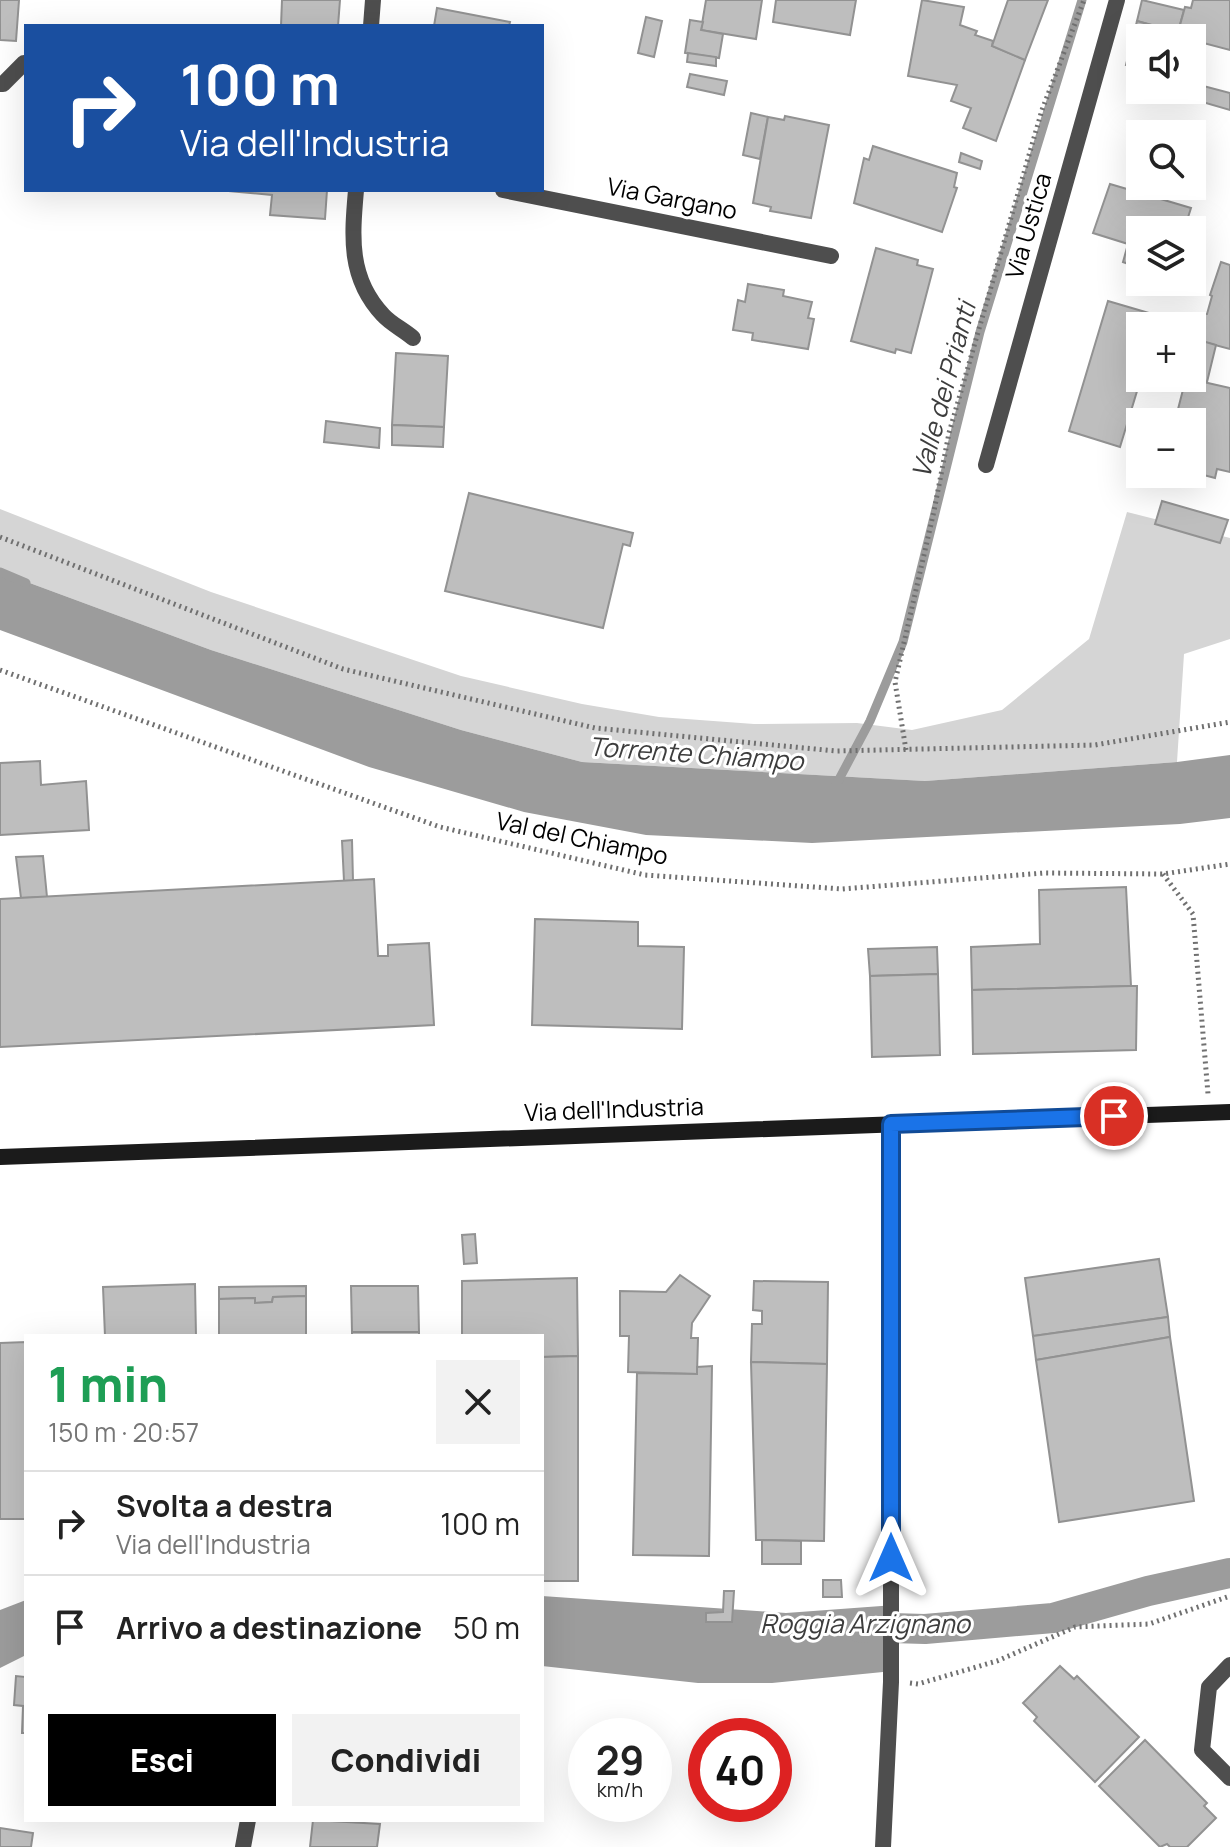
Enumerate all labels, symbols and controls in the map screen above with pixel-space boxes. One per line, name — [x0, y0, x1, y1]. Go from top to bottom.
map controls — [1126, 24, 1206, 488]
button: sound — [1126, 24, 1206, 104]
text: 100 m — [180, 45, 340, 122]
icon: right — [48, 56, 152, 160]
text: Via dell'Industria — [180, 118, 449, 167]
button: search — [1126, 120, 1206, 200]
street label: Via Gargano — [604, 169, 740, 226]
street label: Via Ustica — [997, 169, 1058, 283]
button: layers — [1126, 216, 1206, 296]
water label: Valle dei Prianti — [902, 295, 985, 482]
button: + — [1126, 312, 1206, 392]
button: − — [1126, 408, 1206, 488]
water label: Torrente Chiampo — [587, 728, 806, 779]
street label: Val del Chiampo — [493, 803, 671, 872]
pin — [1080, 1082, 1148, 1150]
street label: Via dell'Industria — [524, 1089, 704, 1128]
icon: arrive — [1092, 1094, 1136, 1138]
text: 1 min — [48, 1351, 168, 1416]
button: close — [436, 1360, 520, 1444]
text: 150 m · 20:57 — [48, 1414, 199, 1450]
text: Svolta a destra — [116, 1485, 333, 1526]
icon: right — [48, 1501, 92, 1545]
text: 100 m — [440, 1503, 520, 1544]
position arrow — [849, 1516, 933, 1600]
text: Via dell'Industria — [116, 1526, 311, 1562]
icon: arrive — [48, 1605, 92, 1649]
water label: Roggia Arzignano — [760, 1605, 972, 1641]
text: Arrivo a destinazione — [116, 1607, 422, 1648]
text: 50 m — [453, 1607, 520, 1648]
button: Esci — [48, 1714, 276, 1806]
button: Condividi — [292, 1714, 520, 1806]
speed limit sign: 40 — [688, 1718, 792, 1822]
text: 29 — [596, 1732, 644, 1787]
text: km/h — [597, 1776, 643, 1803]

